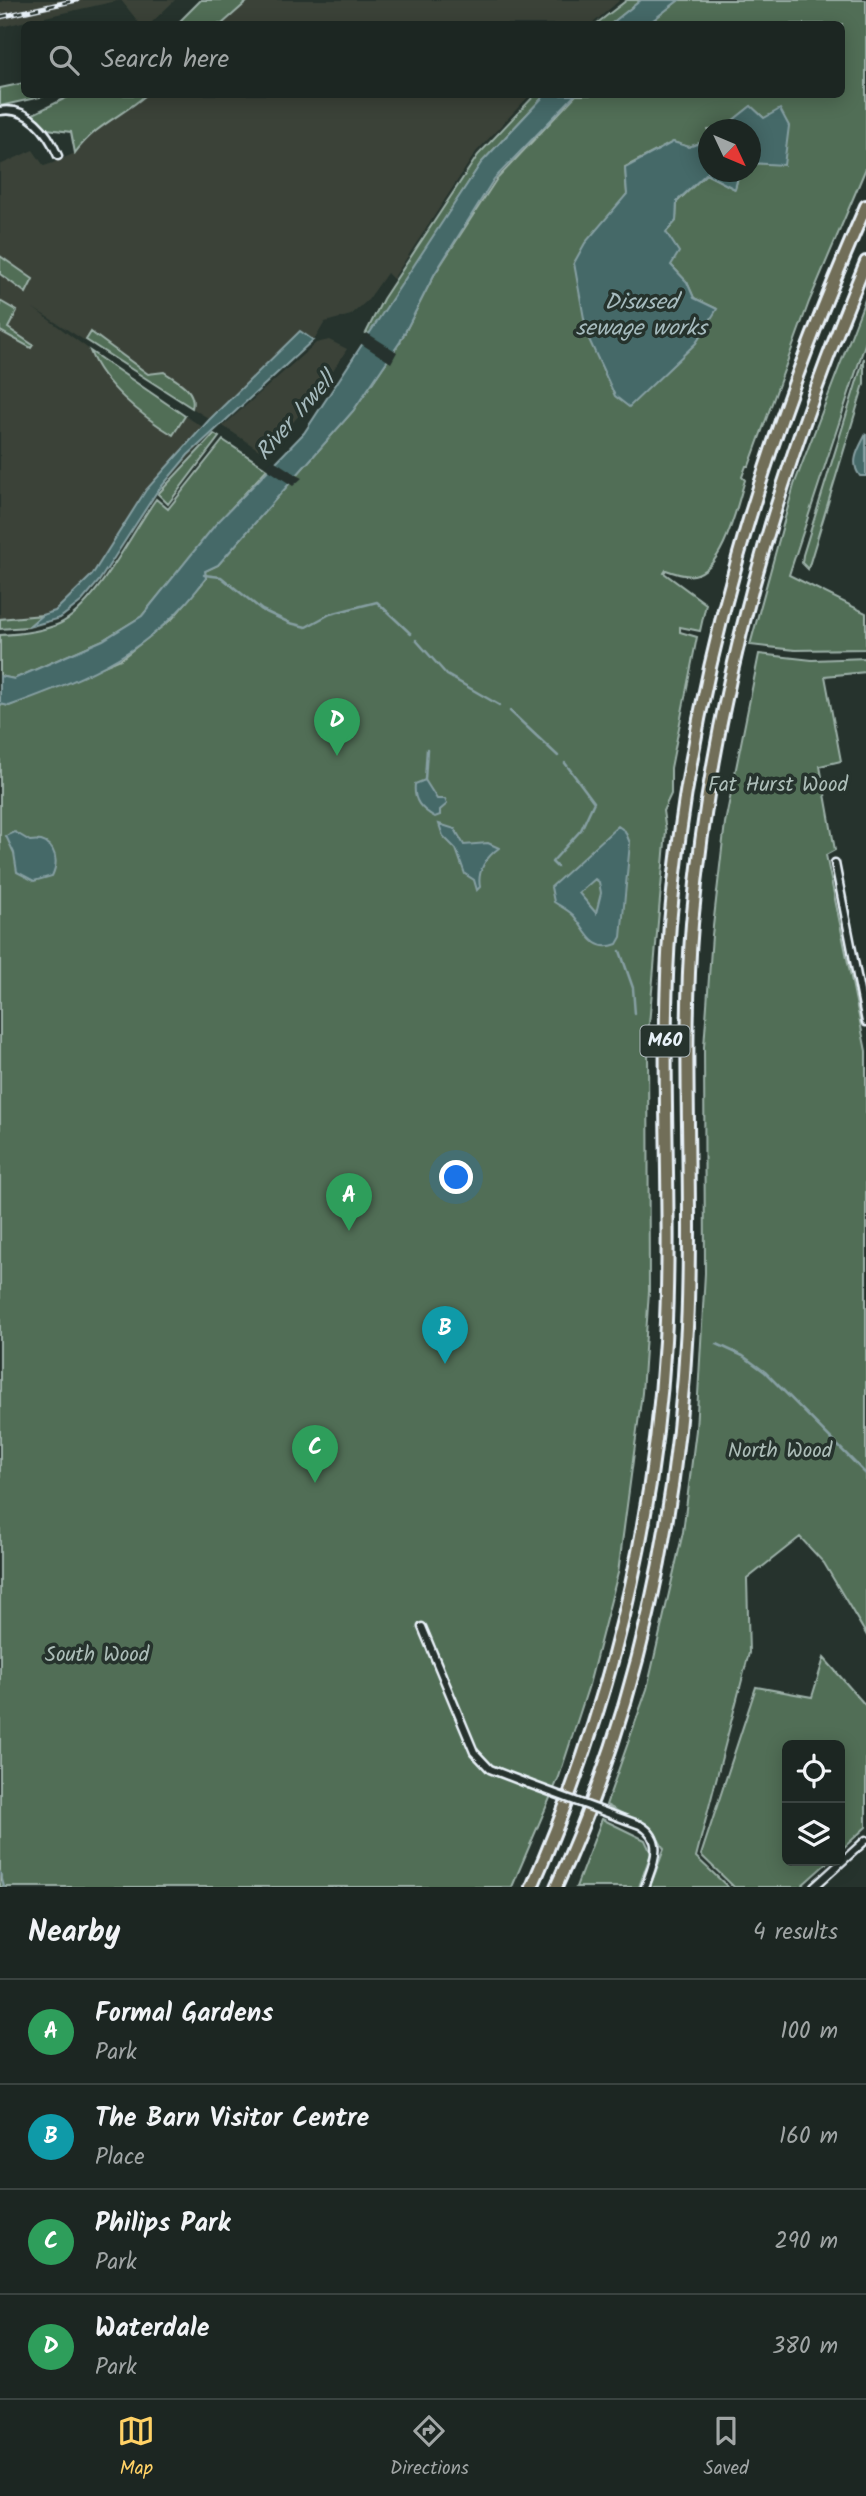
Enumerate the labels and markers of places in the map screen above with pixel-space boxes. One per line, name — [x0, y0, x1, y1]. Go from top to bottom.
pin: D — [314, 698, 360, 756]
pin: A — [326, 1173, 372, 1231]
pin: B — [422, 1306, 468, 1364]
pin: C — [292, 1425, 338, 1483]

